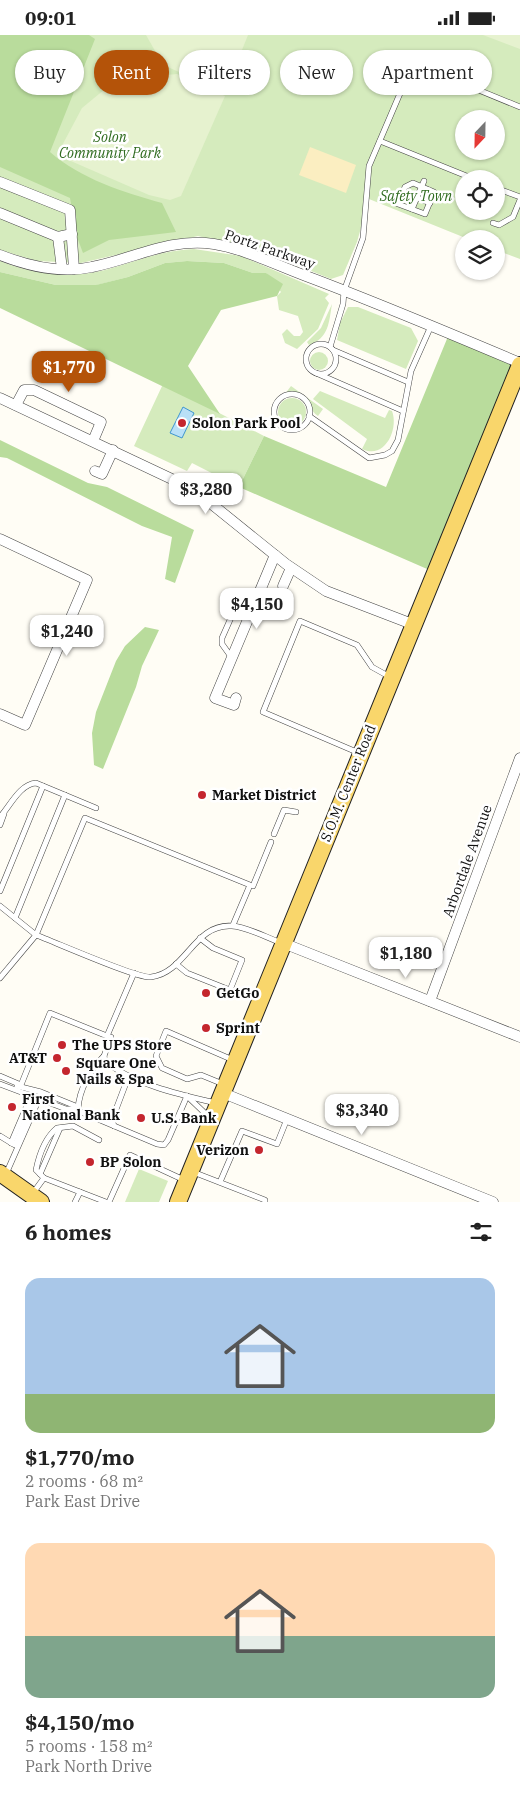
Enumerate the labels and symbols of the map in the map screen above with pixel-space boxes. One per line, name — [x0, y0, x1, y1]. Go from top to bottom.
north arrow — [455, 110, 505, 160]
park label: Solon Community Park — [59, 128, 162, 162]
park label: Safety Town — [379, 187, 452, 205]
street label: Portz Parkway — [222, 225, 318, 273]
pin: $1,770 — [28, 351, 110, 393]
place label: Solon Park Pool — [192, 414, 301, 432]
marker: Solon Park Pool — [176, 417, 188, 429]
pin: $3,280 — [165, 473, 247, 515]
pin: $4,150 — [216, 587, 298, 630]
pin: $1,240 — [26, 615, 108, 657]
street label: S.O.M. Center Road — [316, 721, 380, 844]
place label: Market District — [212, 786, 316, 804]
marker: Market District — [196, 789, 208, 801]
street label: Arbordale Avenue — [438, 802, 496, 920]
pin: $1,180 — [365, 937, 447, 979]
place label: GetGo — [216, 984, 259, 1002]
marker: GetGo — [200, 987, 212, 999]
place label: Sprint — [216, 1019, 260, 1037]
marker: Sprint — [200, 1022, 212, 1034]
place label: The UPS Store — [72, 1036, 172, 1054]
marker: The UPS Store — [56, 1039, 68, 1051]
place label: AT&T — [9, 1049, 47, 1067]
marker: AT&T — [51, 1052, 63, 1064]
place label: Square One Nails & Spa — [76, 1054, 157, 1088]
marker: Square One Nails & Spa — [60, 1065, 72, 1077]
place label: First National Bank — [22, 1090, 120, 1124]
pin: $3,340 — [321, 1093, 403, 1136]
marker: First National Bank — [6, 1101, 18, 1113]
place label: U.S. Bank — [151, 1109, 217, 1127]
marker: U.S. Bank — [135, 1112, 147, 1124]
place label: Verizon — [196, 1141, 249, 1159]
marker: Verizon — [253, 1144, 265, 1156]
place label: BP Solon — [100, 1153, 162, 1171]
marker: BP Solon — [84, 1156, 96, 1168]

